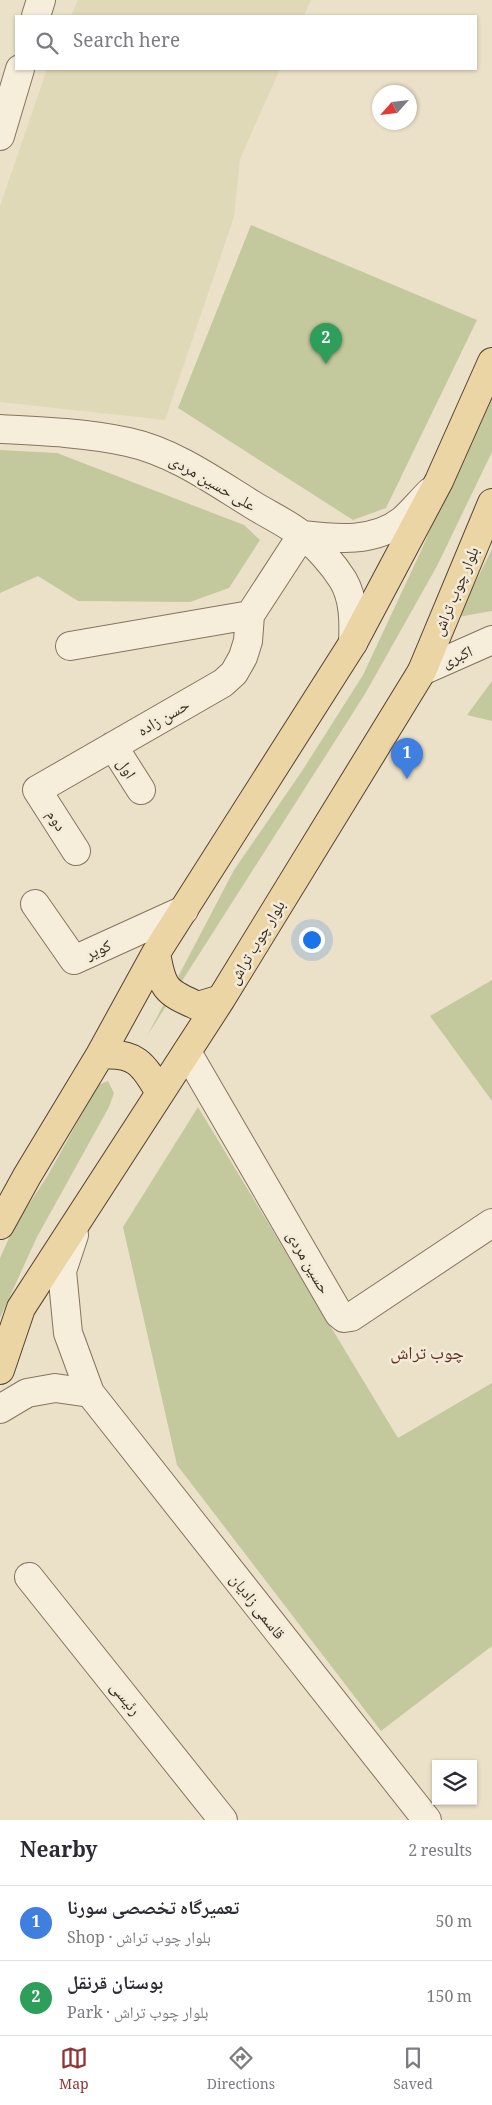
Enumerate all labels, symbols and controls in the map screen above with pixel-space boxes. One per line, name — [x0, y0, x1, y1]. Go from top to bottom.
search box — [15, 15, 477, 70]
text: Search here — [73, 27, 180, 59]
icon: search — [33, 29, 61, 57]
north arrow — [372, 85, 417, 130]
pin: 2 — [310, 323, 342, 364]
street label: علی حسین مردی — [163, 448, 260, 520]
street label: بلوار چوب‌ تراش — [426, 543, 488, 641]
street label: اکبری — [438, 640, 478, 677]
street label: حسن زاده — [133, 693, 196, 745]
pin: 1 — [391, 738, 423, 779]
street label: اول — [108, 753, 142, 785]
street label: دوم — [38, 805, 72, 838]
street label: بلوار چوب‌ تراش — [222, 896, 294, 991]
your location — [299, 927, 325, 953]
street label: کویر — [81, 934, 117, 969]
street label: حسین مردی — [278, 1226, 336, 1300]
district label: چوب تراش — [390, 1340, 464, 1370]
street label: قاسمی زادیان — [221, 1569, 291, 1647]
street label: رئیسی — [102, 1676, 146, 1723]
map controls — [432, 1760, 477, 1805]
button: layers — [432, 1760, 477, 1805]
text: Nearby — [20, 1835, 98, 1870]
text: 2 results — [408, 1839, 472, 1866]
text: تعمیرگاه تخصصی سورنا — [67, 1894, 239, 1926]
text: 1 — [32, 1910, 40, 1937]
text: 50 m — [435, 1910, 472, 1937]
text: Shop · بلوار چوب‌ تراش — [67, 1926, 211, 1953]
text: بوستان قرنقل — [67, 1969, 163, 2001]
text: 2 — [32, 1985, 40, 2012]
text: 150 m — [427, 1985, 472, 2012]
text: Park · بلوار چوب‌ تراش — [67, 2001, 209, 2028]
tab: Map — [59, 2044, 89, 2098]
tab: Directions — [207, 2044, 275, 2098]
tab: Saved — [393, 2044, 433, 2098]

